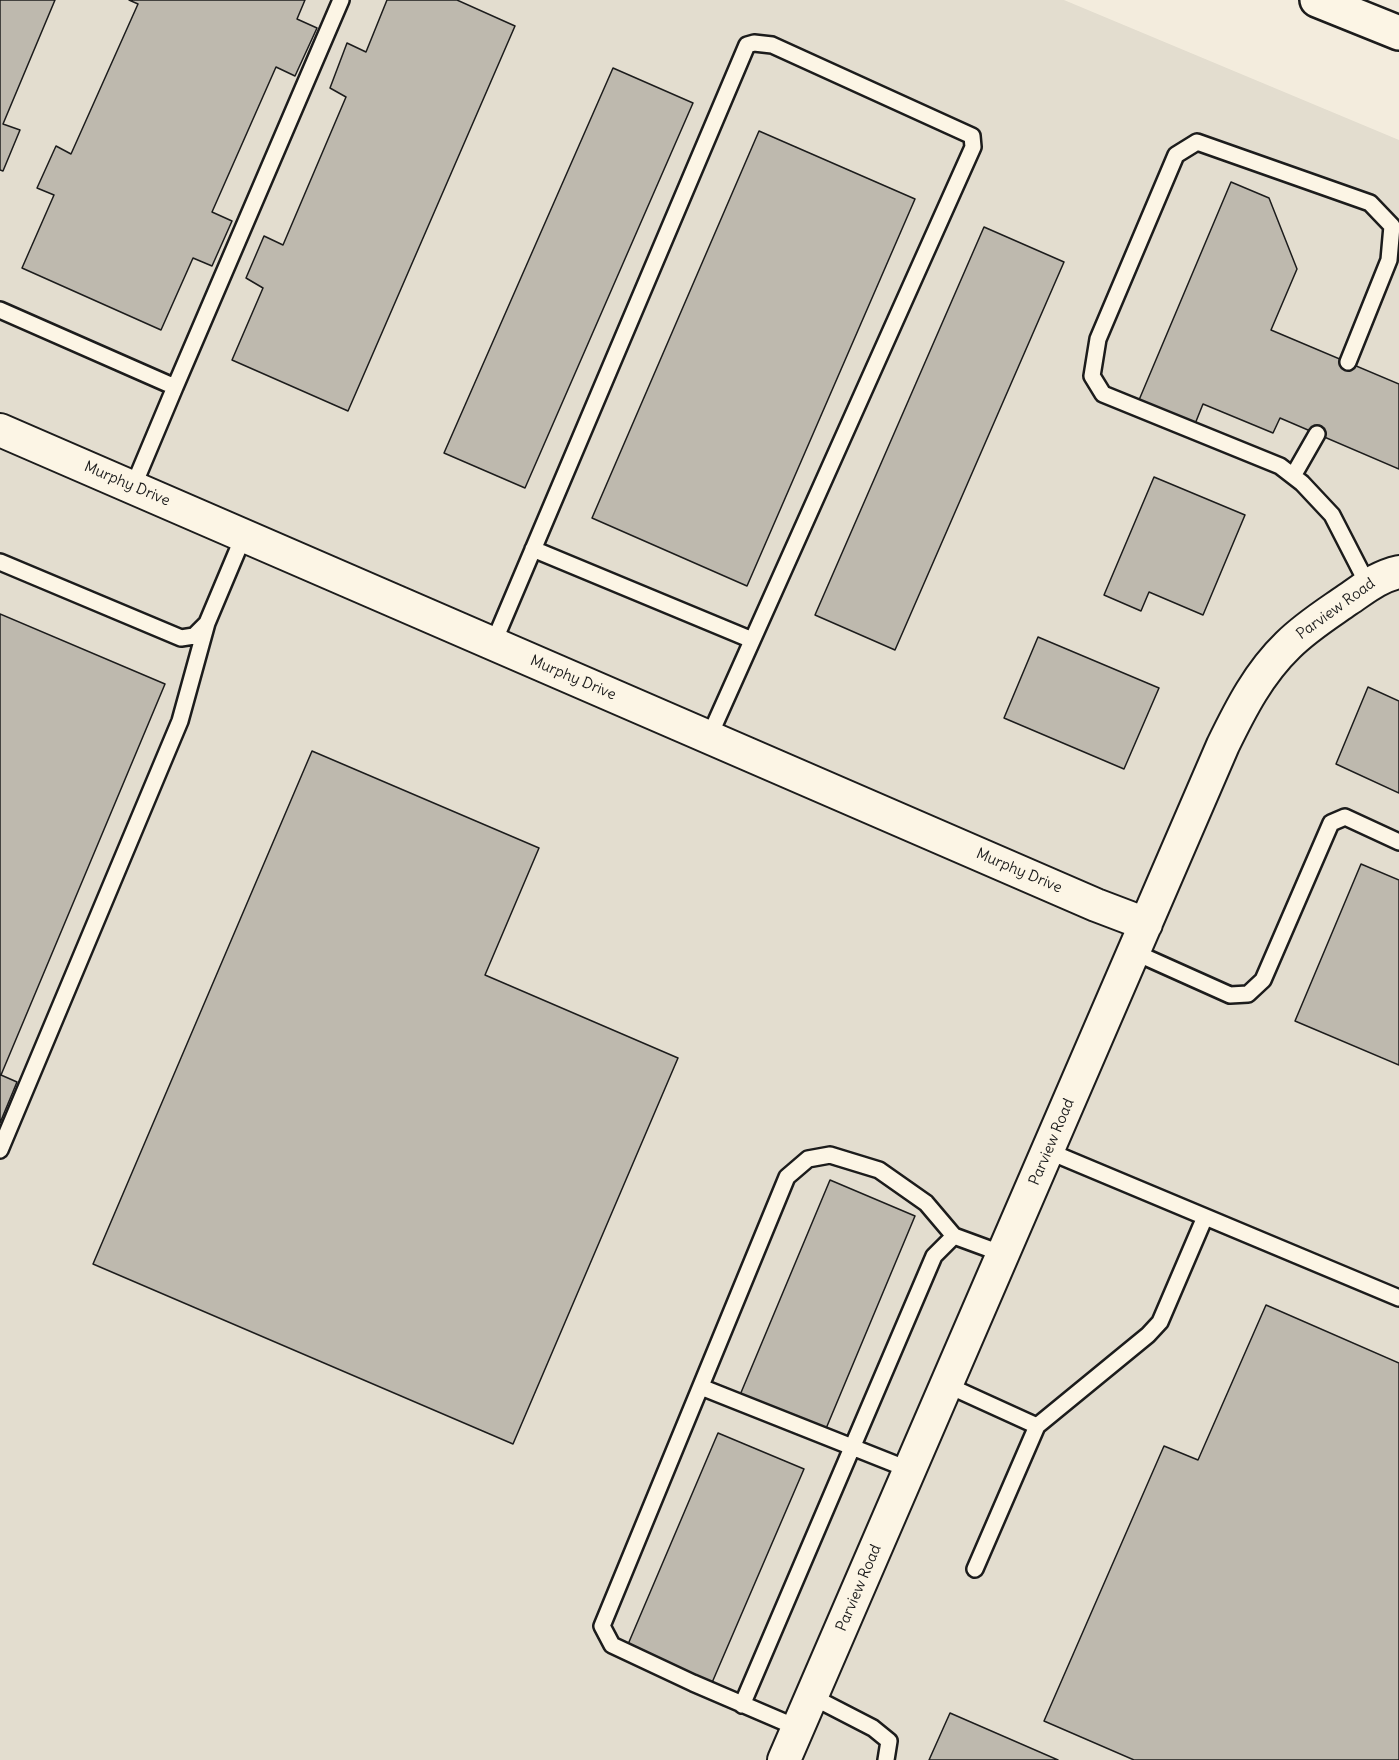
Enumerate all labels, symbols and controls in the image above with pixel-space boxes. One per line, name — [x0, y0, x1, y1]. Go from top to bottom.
street label: Murphy Drive — [81, 458, 173, 510]
street label: Parview Road — [1293, 575, 1379, 643]
street label: Murphy Drive — [527, 652, 619, 704]
street label: Murphy Drive — [973, 845, 1065, 897]
street label: Parview Road — [1026, 1096, 1078, 1188]
street label: Parview Road — [833, 1542, 885, 1634]

